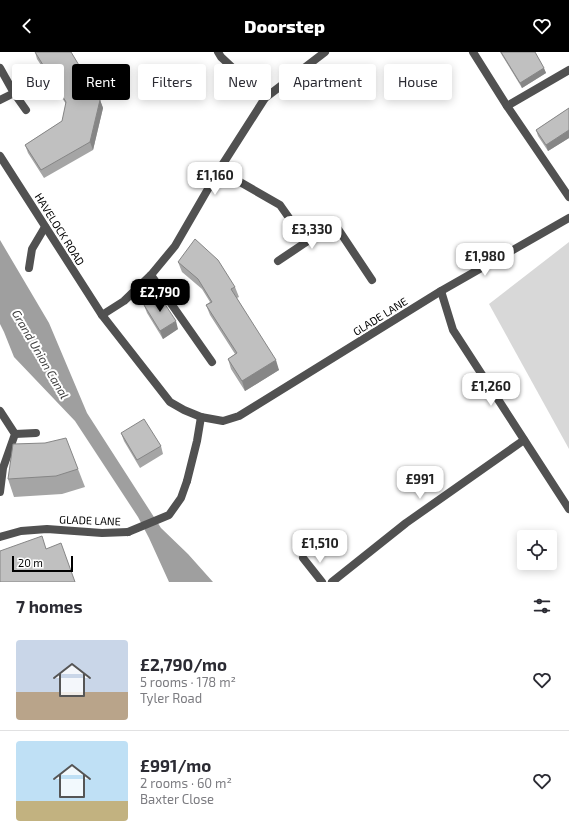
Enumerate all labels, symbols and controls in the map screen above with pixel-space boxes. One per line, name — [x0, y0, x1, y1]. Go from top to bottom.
icon: back — [16, 15, 38, 37]
text: Doorstep — [244, 15, 325, 37]
icon: heart — [531, 15, 553, 37]
chip: Buy — [12, 64, 64, 100]
chip: Rent — [72, 64, 130, 100]
chip: Filters — [138, 64, 206, 100]
chip: New — [214, 64, 271, 100]
chip: Apartment — [279, 64, 376, 100]
chip: House — [384, 64, 452, 100]
pin: £1,160 — [182, 162, 248, 196]
text: £1,160 — [196, 167, 234, 183]
street label: HAVELOCK ROAD — [33, 190, 87, 268]
pin: £3,330 — [279, 216, 345, 250]
text: £3,330 — [291, 221, 333, 237]
pin: £1,980 — [452, 243, 518, 277]
text: £1,980 — [465, 248, 505, 264]
pin: £2,790 — [127, 279, 193, 313]
text: £2,790 — [140, 284, 180, 300]
street label: GLADE LANE — [350, 294, 410, 338]
water label: Grand Union Canal — [10, 307, 72, 401]
pin: £1,260 — [458, 373, 524, 407]
text: £1,260 — [471, 378, 511, 394]
pin: £991 — [396, 466, 444, 500]
text: £991 — [406, 471, 434, 487]
street label: GLADE LANE — [59, 512, 121, 528]
pin: £1,510 — [287, 530, 353, 564]
map controls — [517, 530, 557, 570]
button: locate — [517, 530, 557, 570]
text: £1,510 — [301, 535, 339, 551]
scale bar — [12, 554, 73, 573]
text: 20 m — [18, 556, 43, 569]
icon: filters — [531, 595, 553, 617]
text: 7 homes — [16, 596, 83, 616]
text: £2,790/mo — [140, 654, 227, 674]
icon: home — [48, 656, 96, 704]
icon: heart — [531, 669, 553, 691]
text: 5 rooms · 178 m² — [140, 674, 236, 690]
text: Tyler Road — [140, 690, 202, 706]
text: £991/mo — [140, 755, 211, 775]
icon: home — [48, 757, 96, 805]
icon: heart — [531, 770, 553, 792]
text: 2 rooms · 60 m² — [140, 775, 232, 791]
text: Baxter Close — [140, 791, 214, 807]

